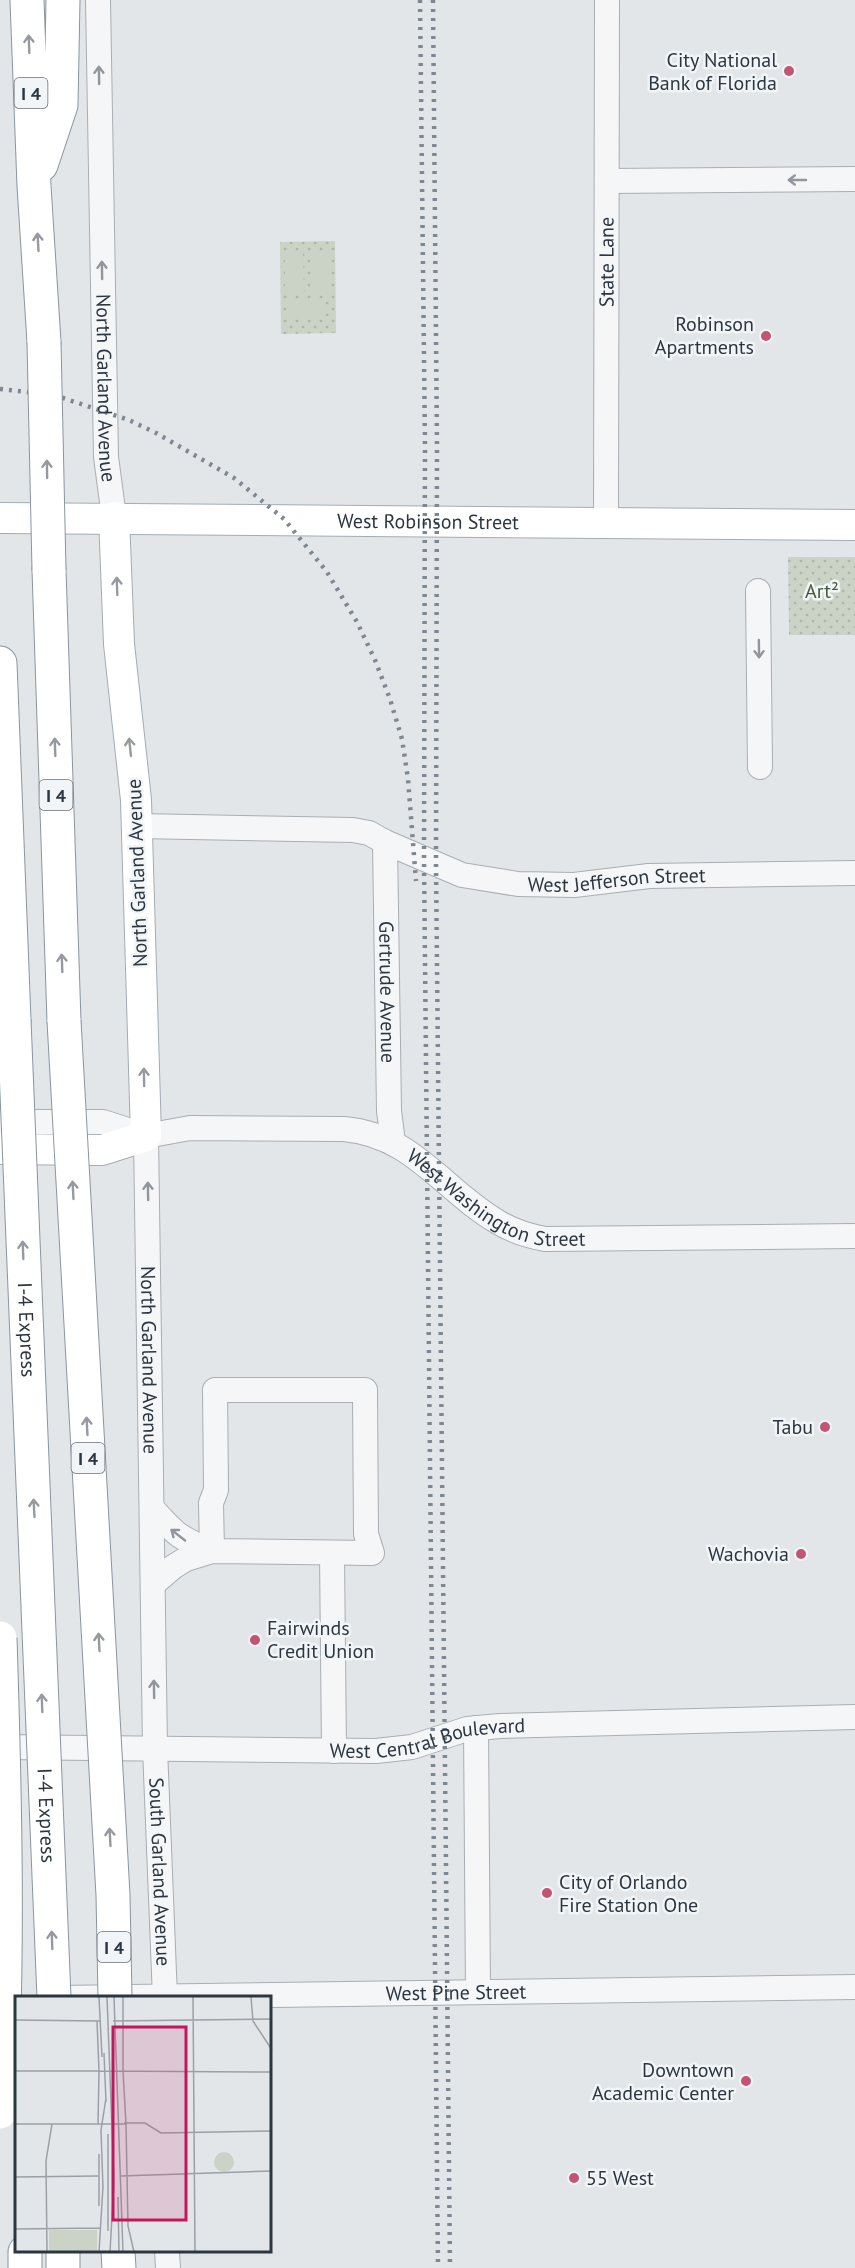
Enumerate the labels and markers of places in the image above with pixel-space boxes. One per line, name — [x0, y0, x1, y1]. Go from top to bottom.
place label: City National Bank of Florida — [648, 47, 777, 96]
marker: City National Bank of Florida — [782, 64, 796, 78]
place label: Robinson Apartments — [655, 311, 754, 360]
marker: Robinson Apartments — [759, 329, 773, 343]
place label: Tabu — [773, 1414, 813, 1440]
marker: Tabu — [818, 1420, 832, 1434]
place label: Wachovia — [708, 1541, 789, 1567]
marker: Wachovia — [794, 1547, 808, 1561]
place label: Fairwinds Credit Union — [267, 1615, 374, 1664]
marker: Fairwinds Credit Union — [248, 1633, 262, 1647]
place label: City of Orlando Fire Station One — [559, 1869, 698, 1918]
marker: City of Orlando Fire Station One — [540, 1886, 554, 1900]
place label: Downtown Academic Center — [592, 2057, 734, 2106]
marker: Downtown Academic Center — [739, 2074, 753, 2088]
place label: 55 West — [586, 2165, 654, 2191]
marker: 55 West — [567, 2171, 581, 2185]

